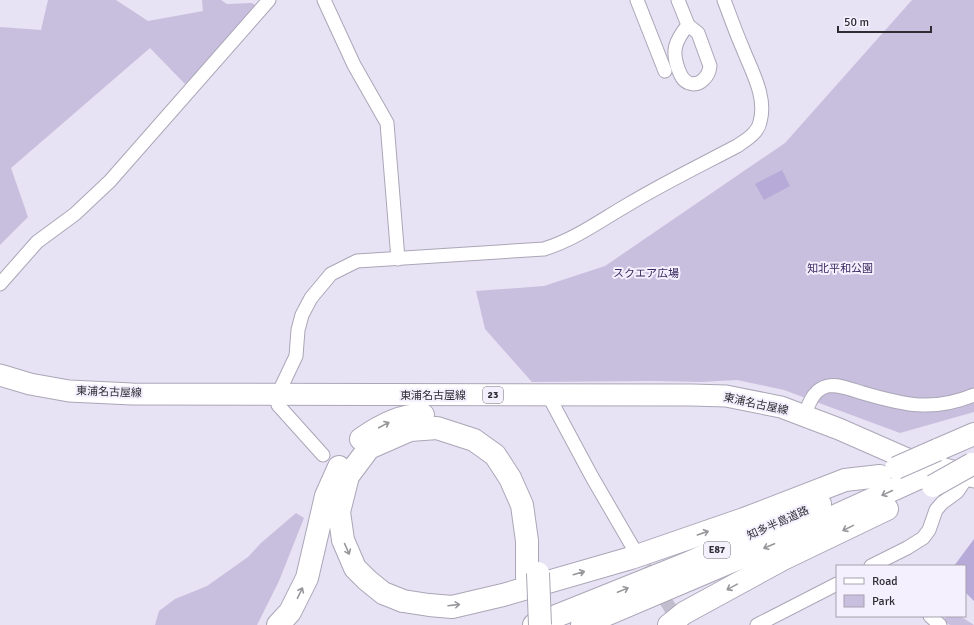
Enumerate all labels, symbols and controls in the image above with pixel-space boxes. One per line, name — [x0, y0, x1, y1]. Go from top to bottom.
scale bar — [838, 8, 931, 34]
text: 50 m — [844, 15, 869, 30]
park label: 知北平和公園 — [807, 262, 873, 275]
park label: スクエア広場 — [613, 267, 679, 280]
street label: 東浦名古屋線 — [76, 384, 142, 400]
road number: 23 — [483, 387, 503, 403]
street label: 東浦名古屋線 — [400, 389, 466, 402]
street label: 東浦名古屋線 — [722, 391, 790, 417]
one-way arrow — [378, 421, 390, 428]
one-way arrow — [882, 490, 894, 497]
street label: 知多半島道路 — [745, 504, 811, 542]
one-way arrow — [842, 525, 854, 532]
one-way arrow — [696, 529, 709, 536]
road number: E87 — [704, 542, 730, 558]
one-way arrow — [763, 542, 775, 550]
one-way arrow — [344, 543, 351, 555]
legend — [836, 565, 966, 617]
one-way arrow — [572, 569, 585, 576]
text: Road — [872, 574, 898, 589]
one-way arrow — [726, 583, 738, 591]
one-way arrow — [616, 586, 628, 594]
one-way arrow — [296, 587, 304, 599]
text: Park — [872, 594, 895, 609]
one-way arrow — [447, 602, 460, 609]

